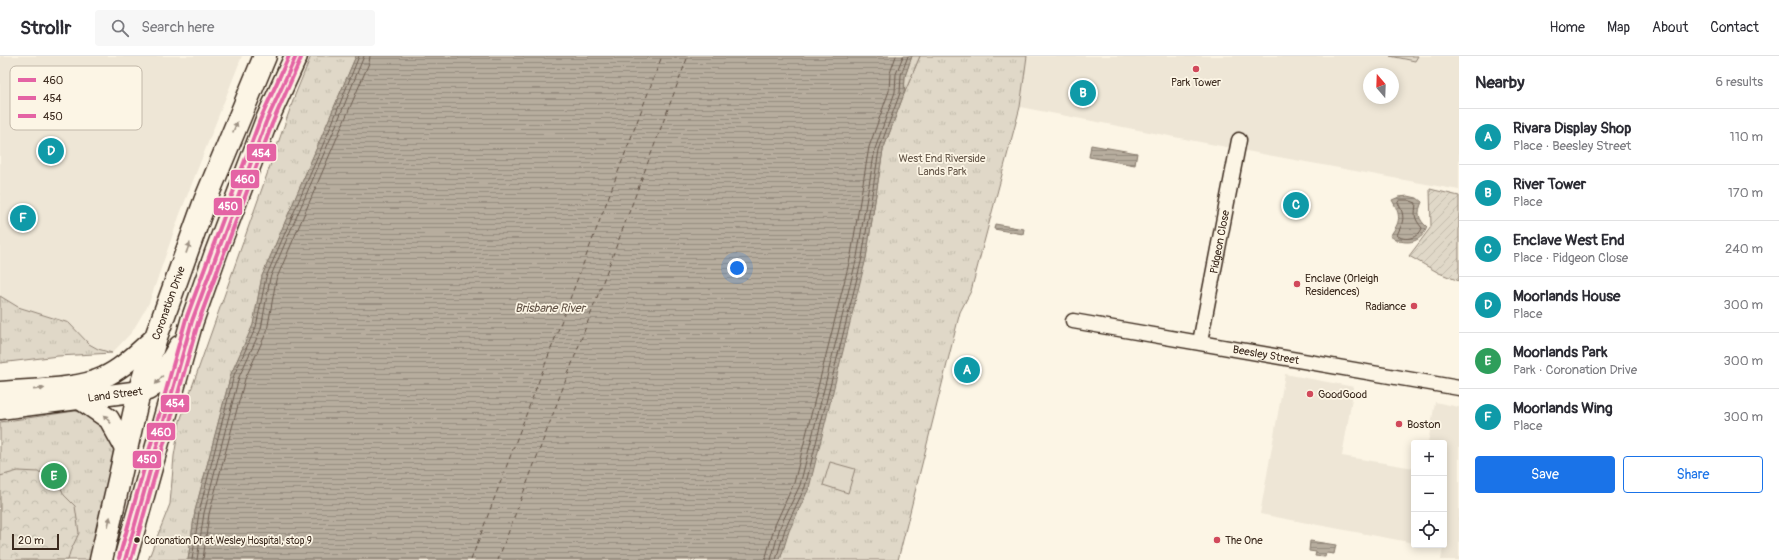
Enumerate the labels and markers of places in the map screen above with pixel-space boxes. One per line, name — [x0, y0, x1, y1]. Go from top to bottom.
marker: Park Tower — [1191, 64, 1201, 74]
place label: Park Tower — [1171, 76, 1221, 89]
pin: B — [1070, 78, 1096, 108]
pin: D — [38, 136, 64, 166]
pin: C — [1283, 190, 1309, 220]
pin: F — [10, 203, 36, 233]
place label: Enclave (Orleigh Residences) — [1305, 272, 1378, 298]
marker: Enclave (Orleigh Residences) — [1292, 279, 1302, 289]
place label: Radiance — [1365, 300, 1407, 313]
marker: Radiance — [1409, 301, 1419, 311]
pin: A — [954, 355, 980, 385]
place label: GoodGood — [1318, 388, 1367, 401]
marker: GoodGood — [1305, 389, 1315, 399]
place label: Boston — [1407, 418, 1441, 431]
marker: Boston — [1394, 419, 1404, 429]
pin: E — [41, 461, 67, 491]
place label: The One — [1225, 534, 1263, 547]
marker: Coronation Dr at Wesley Hospital, stop 9 — [132, 535, 142, 545]
place label: Coronation Dr at Wesley Hospital, stop 9 — [144, 535, 312, 547]
marker: The One — [1212, 535, 1222, 545]

